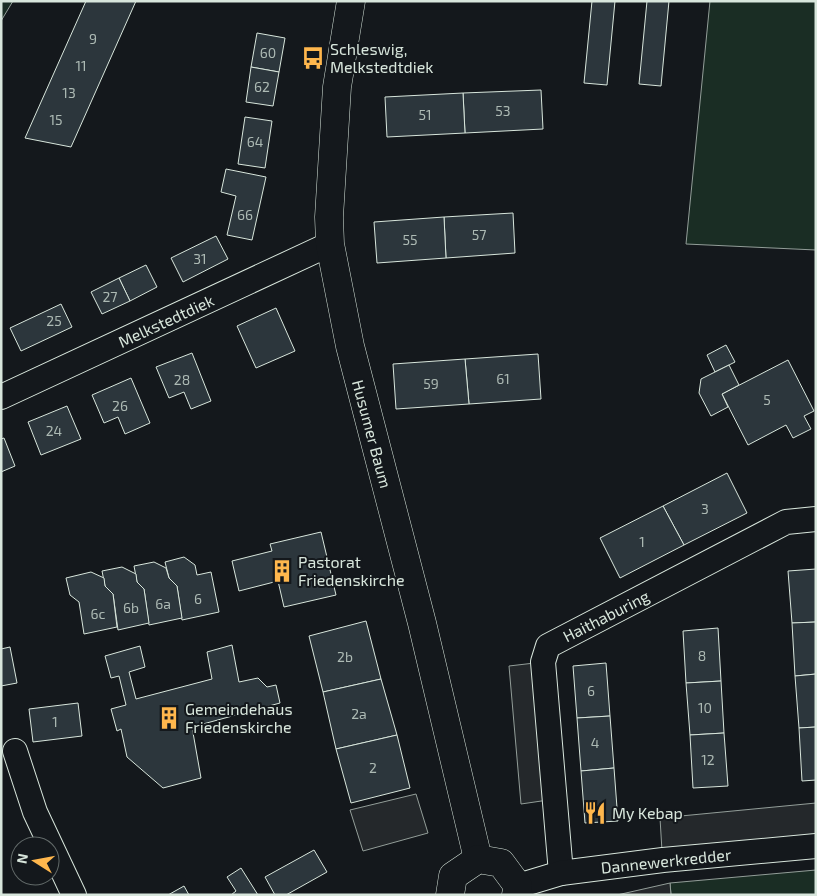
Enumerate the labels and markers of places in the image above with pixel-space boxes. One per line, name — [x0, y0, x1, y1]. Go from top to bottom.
place label: Schleswig, Melkstedtdiek — [330, 39, 433, 76]
bus stop icon: Schleswig, Melkstedtdiek — [300, 45, 326, 71]
place label: Pastorat Friedenskirche — [298, 552, 405, 589]
building icon: Pastorat Friedenskirche — [269, 558, 295, 584]
place label: Gemeindehaus Friedenskirche — [185, 699, 293, 736]
building icon: Gemeindehaus Friedenskirche — [156, 705, 182, 731]
restaurant icon: My Kebap — [582, 800, 608, 826]
place label: My Kebap — [612, 803, 683, 822]

